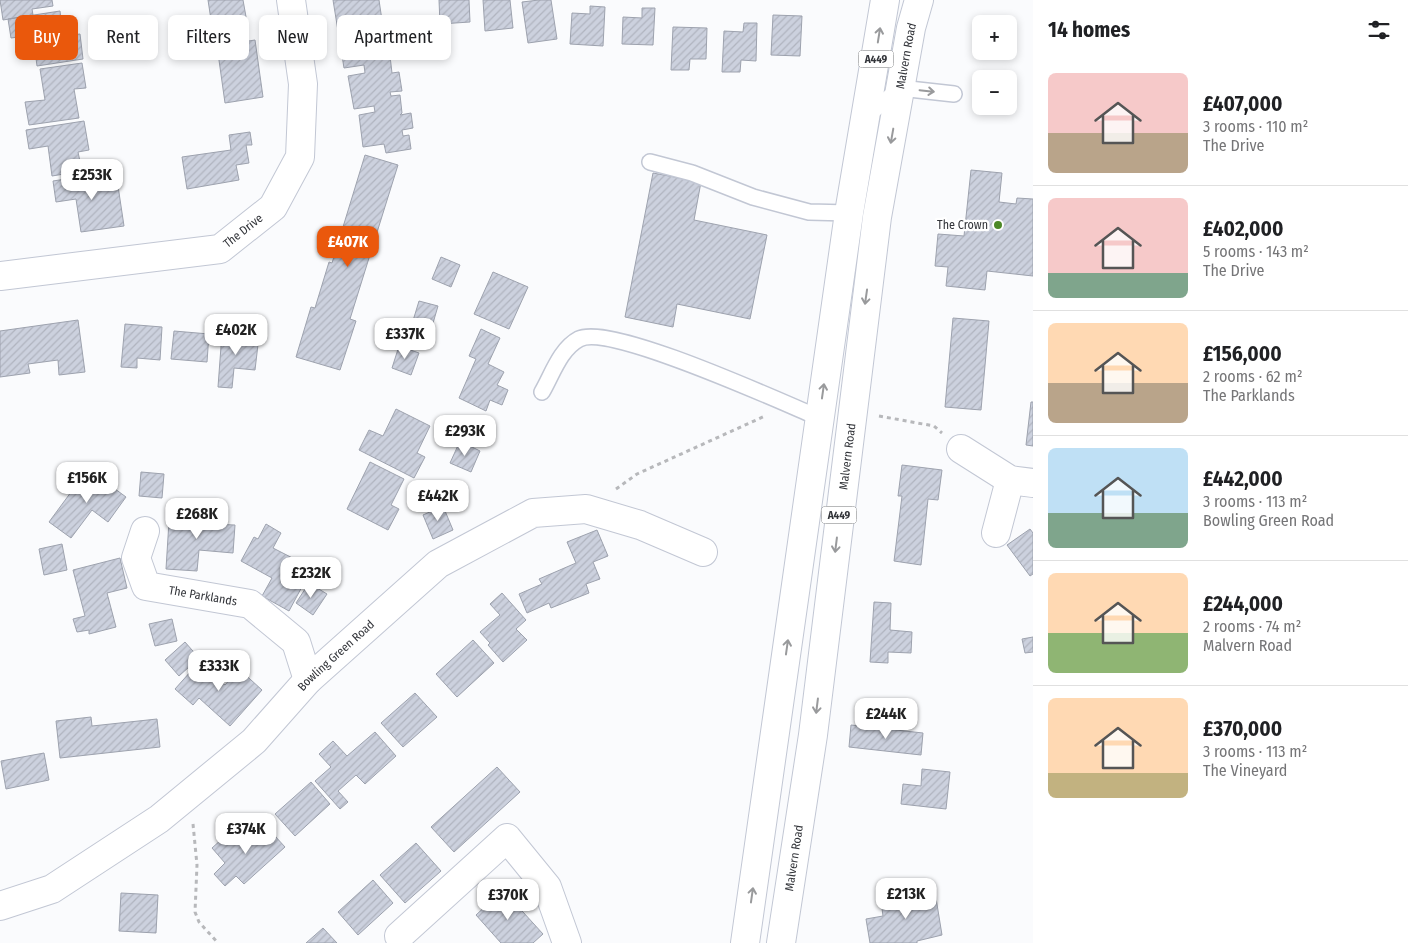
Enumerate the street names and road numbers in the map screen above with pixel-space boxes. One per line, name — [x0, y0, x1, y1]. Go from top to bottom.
street label: Malvern Road — [893, 21, 919, 90]
road number: A449 — [858, 51, 894, 68]
street label: The Drive — [221, 211, 265, 251]
street label: Malvern Road — [836, 423, 858, 491]
road number: A449 — [822, 506, 856, 524]
street label: The Parklands — [168, 583, 238, 609]
street label: Bowling Green Road — [295, 617, 377, 694]
street label: Malvern Road — [782, 824, 806, 892]

